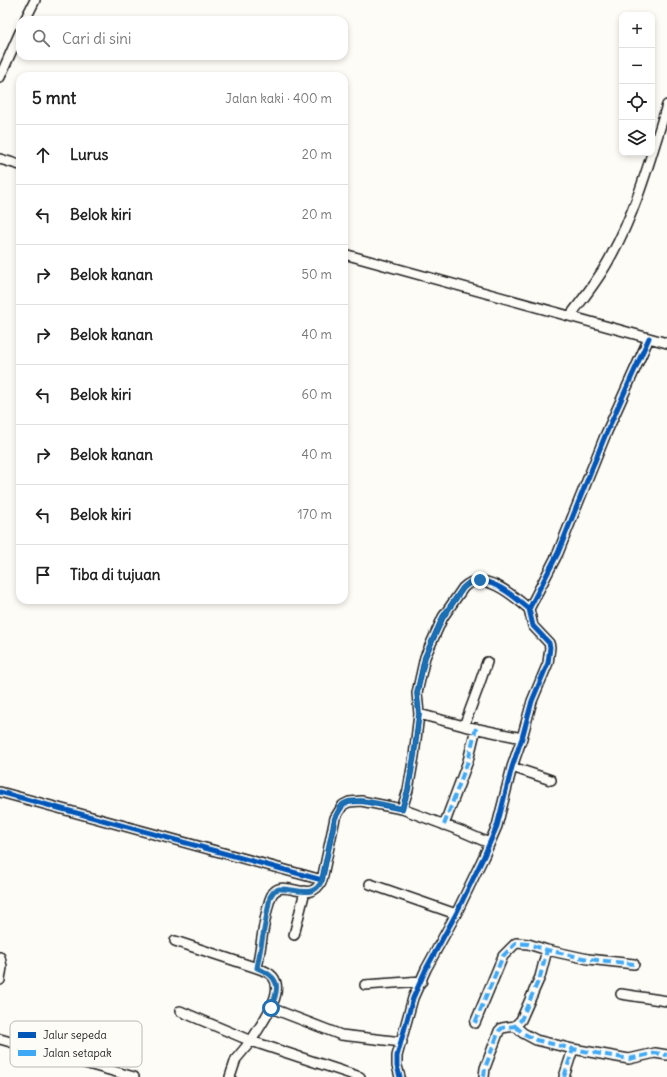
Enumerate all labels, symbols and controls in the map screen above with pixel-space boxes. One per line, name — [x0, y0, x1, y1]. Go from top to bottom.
map controls — [619, 12, 655, 156]
button: + — [619, 12, 655, 48]
search box — [16, 16, 348, 60]
icon: search — [30, 27, 52, 49]
text: Cari di sini — [62, 29, 131, 48]
button: − — [619, 48, 655, 84]
button: locate — [619, 84, 655, 120]
text: 5 mnt — [32, 87, 76, 109]
text: Jalan kaki · 400 m — [225, 90, 332, 107]
button: layers — [619, 120, 655, 156]
icon: ahead — [32, 144, 54, 166]
text: Lurus — [70, 145, 108, 164]
text: 20 m — [302, 146, 332, 163]
icon: left — [32, 204, 54, 226]
text: Belok kiri — [70, 205, 131, 224]
text: 20 m — [302, 206, 332, 223]
icon: right — [32, 264, 54, 286]
text: Belok kanan — [70, 265, 153, 284]
text: 50 m — [301, 266, 332, 283]
icon: right — [32, 324, 54, 346]
text: Belok kanan — [70, 325, 153, 344]
text: 40 m — [301, 326, 332, 343]
icon: left — [32, 384, 54, 406]
text: Belok kiri — [70, 385, 131, 404]
text: 60 m — [301, 386, 332, 403]
icon: right — [32, 444, 54, 466]
text: Belok kanan — [70, 445, 153, 464]
text: 40 m — [301, 446, 332, 463]
icon: left — [32, 504, 54, 526]
text: Belok kiri — [70, 505, 131, 524]
text: 170 m — [297, 506, 332, 523]
icon: arrive — [32, 564, 54, 586]
text: Tiba di tujuan — [70, 565, 160, 584]
route end — [471, 571, 489, 589]
route start — [262, 999, 280, 1017]
legend — [10, 1021, 142, 1067]
text: Jalur sepeda — [43, 1028, 107, 1042]
text: Jalan setapak — [43, 1046, 112, 1060]

